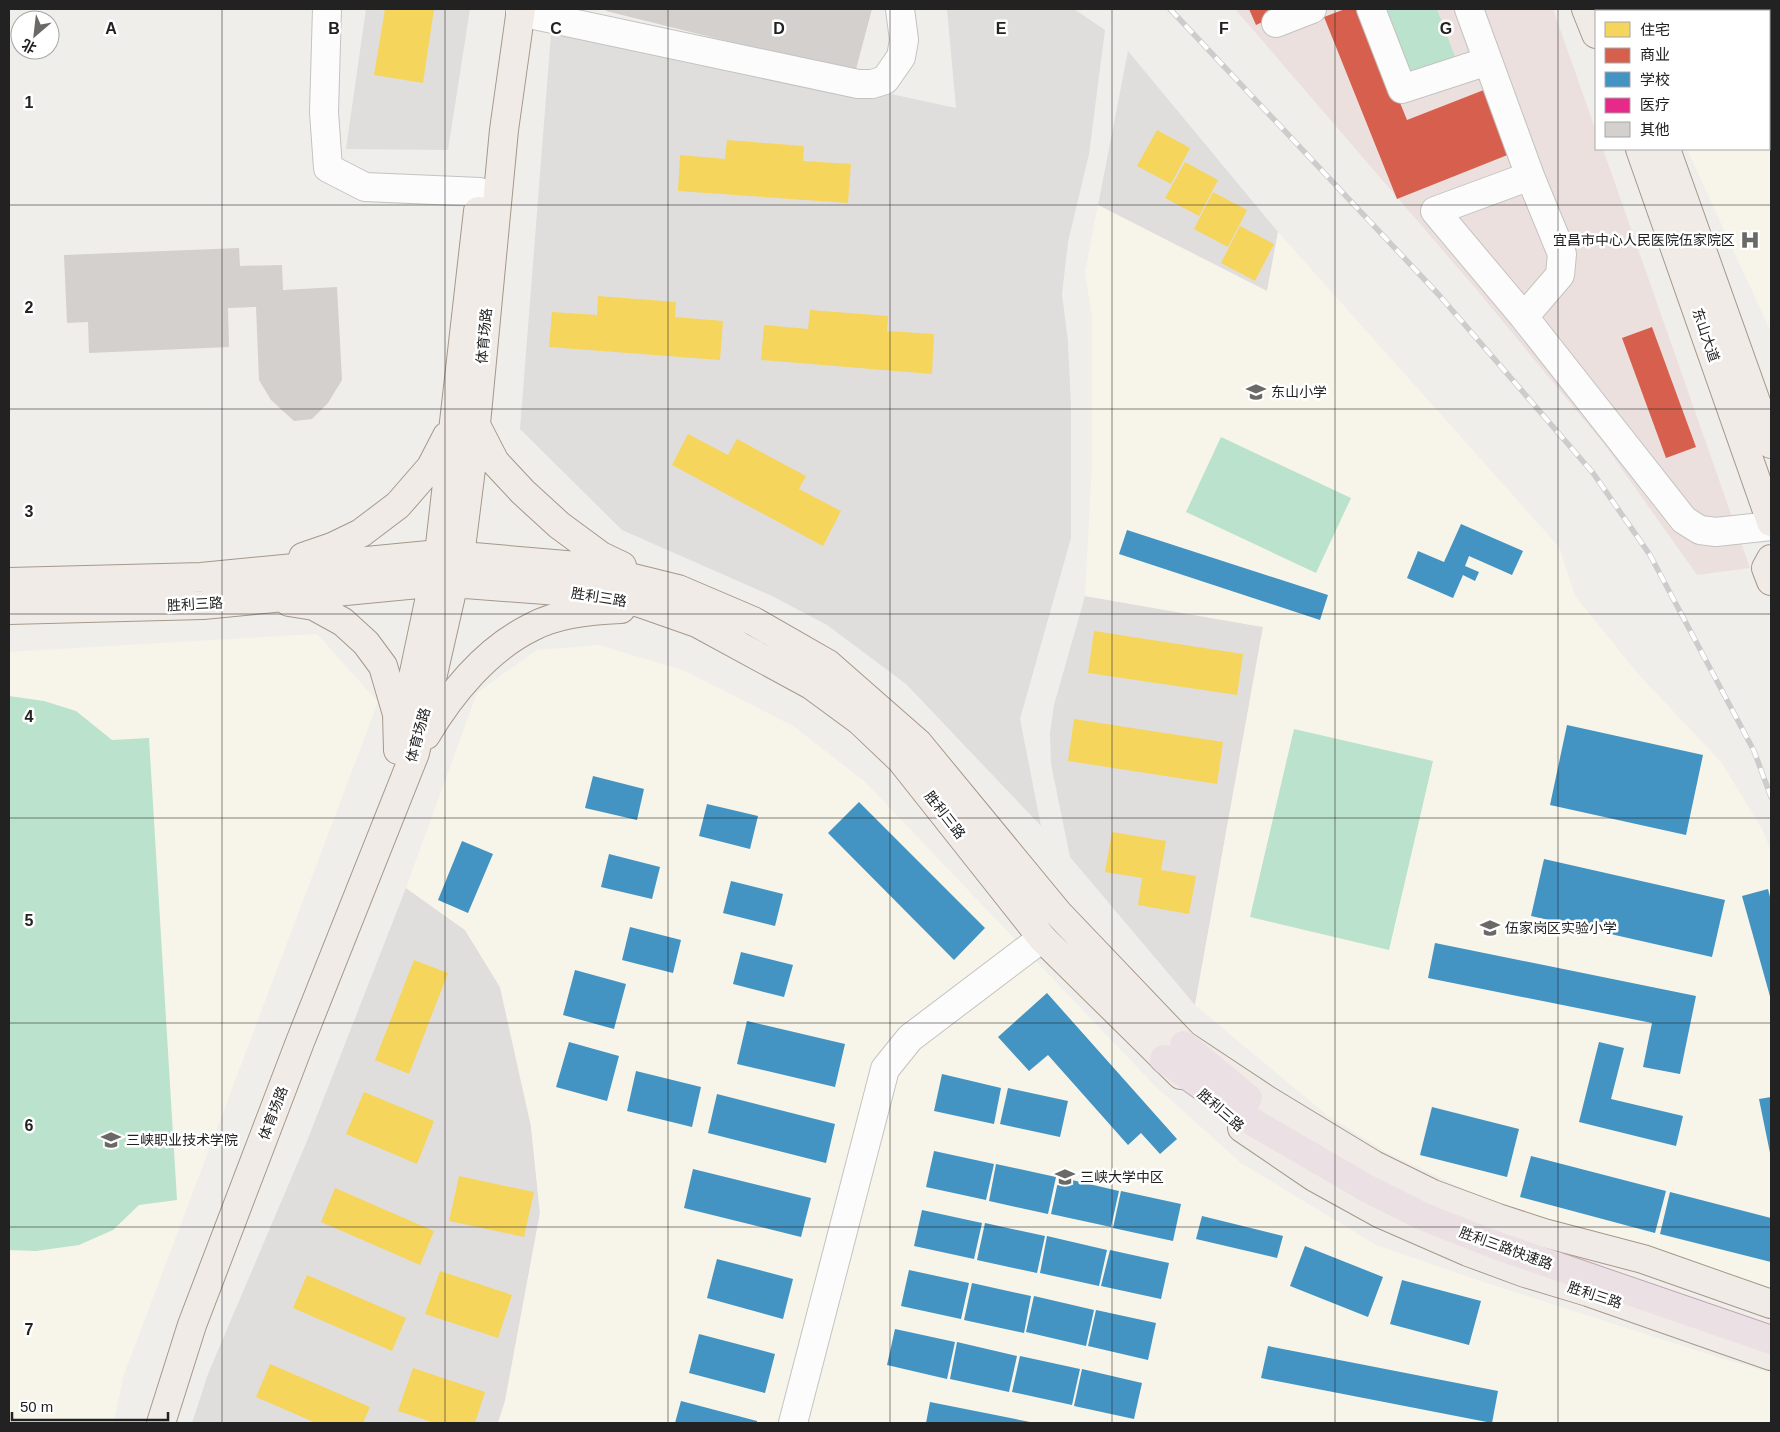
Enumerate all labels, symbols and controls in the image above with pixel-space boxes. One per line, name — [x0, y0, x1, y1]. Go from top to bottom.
north arrow — [10, 10, 60, 60]
legend — [1595, 10, 1770, 150]
text: A — [105, 20, 117, 37]
text: B — [328, 20, 340, 37]
text: C — [550, 20, 562, 37]
text: D — [773, 20, 785, 37]
text: E — [996, 20, 1007, 37]
text: F — [1219, 20, 1229, 37]
text: G — [1440, 20, 1452, 37]
text: 住宅 — [1640, 21, 1670, 38]
text: 北 — [19, 36, 39, 57]
text: 商业 — [1640, 46, 1670, 63]
text: 学校 — [1640, 71, 1670, 88]
text: 1 — [25, 94, 34, 111]
text: 医疗 — [1640, 96, 1670, 113]
text: 其他 — [1640, 121, 1670, 138]
hospital icon: 宜昌市中心人民医院伍家院区 — [1739, 229, 1761, 251]
place label: 宜昌市中心人民医院伍家院区 — [1553, 232, 1735, 248]
text: 2 — [25, 299, 34, 316]
street label: 东山大道 — [1689, 306, 1723, 364]
street label: 体育场路 — [474, 307, 494, 365]
school or university icon: 东山小学 — [1245, 381, 1267, 403]
place label: 东山小学 — [1271, 384, 1327, 400]
text: 3 — [25, 503, 34, 520]
street label: 胜利三路 — [570, 585, 628, 609]
street label: 胜利三路 — [167, 595, 223, 613]
street label: 体育场路 — [403, 706, 433, 764]
text: 4 — [25, 708, 34, 725]
street label: 胜利三路 — [921, 788, 969, 842]
text: 5 — [25, 912, 34, 929]
school or university icon: 伍家岗区实验小学 — [1479, 917, 1501, 939]
place label: 伍家岗区实验小学 — [1505, 920, 1617, 936]
street label: 体育场路 — [255, 1084, 291, 1142]
street label: 胜利三路 — [1195, 1086, 1247, 1134]
text: 6 — [25, 1117, 34, 1134]
school or university icon: 三峡职业技术学院 — [100, 1129, 122, 1151]
place label: 三峡职业技术学院 — [126, 1132, 238, 1148]
school or university icon: 三峡大学中区 — [1054, 1166, 1076, 1188]
place label: 三峡大学中区 — [1080, 1169, 1164, 1185]
street label: 胜利三路快速路 — [1457, 1224, 1555, 1272]
street label: 胜利三路 — [1566, 1279, 1624, 1311]
text: 7 — [25, 1321, 34, 1338]
scale bar — [12, 1390, 169, 1422]
text: 50 m — [20, 1398, 53, 1415]

